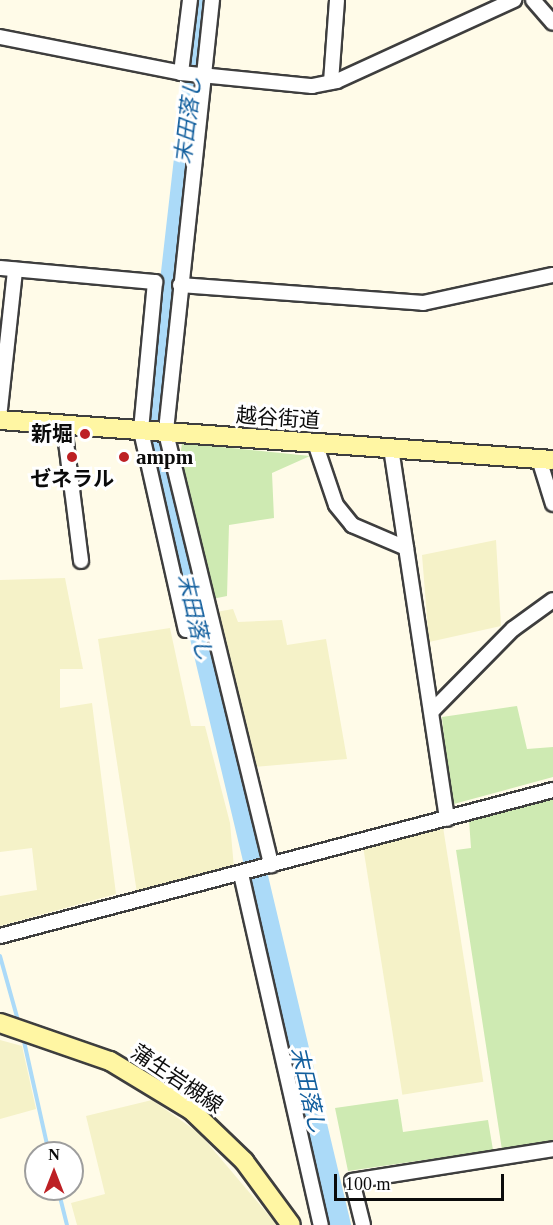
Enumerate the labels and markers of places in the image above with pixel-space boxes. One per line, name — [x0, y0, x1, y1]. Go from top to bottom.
place label: 新堀 — [31, 421, 73, 447]
marker: 新堀 — [78, 427, 92, 441]
place label: ampm — [136, 444, 193, 470]
marker: ゼネラル — [65, 450, 79, 464]
marker: ampm — [117, 450, 131, 464]
place label: ゼネラル — [30, 466, 114, 492]

